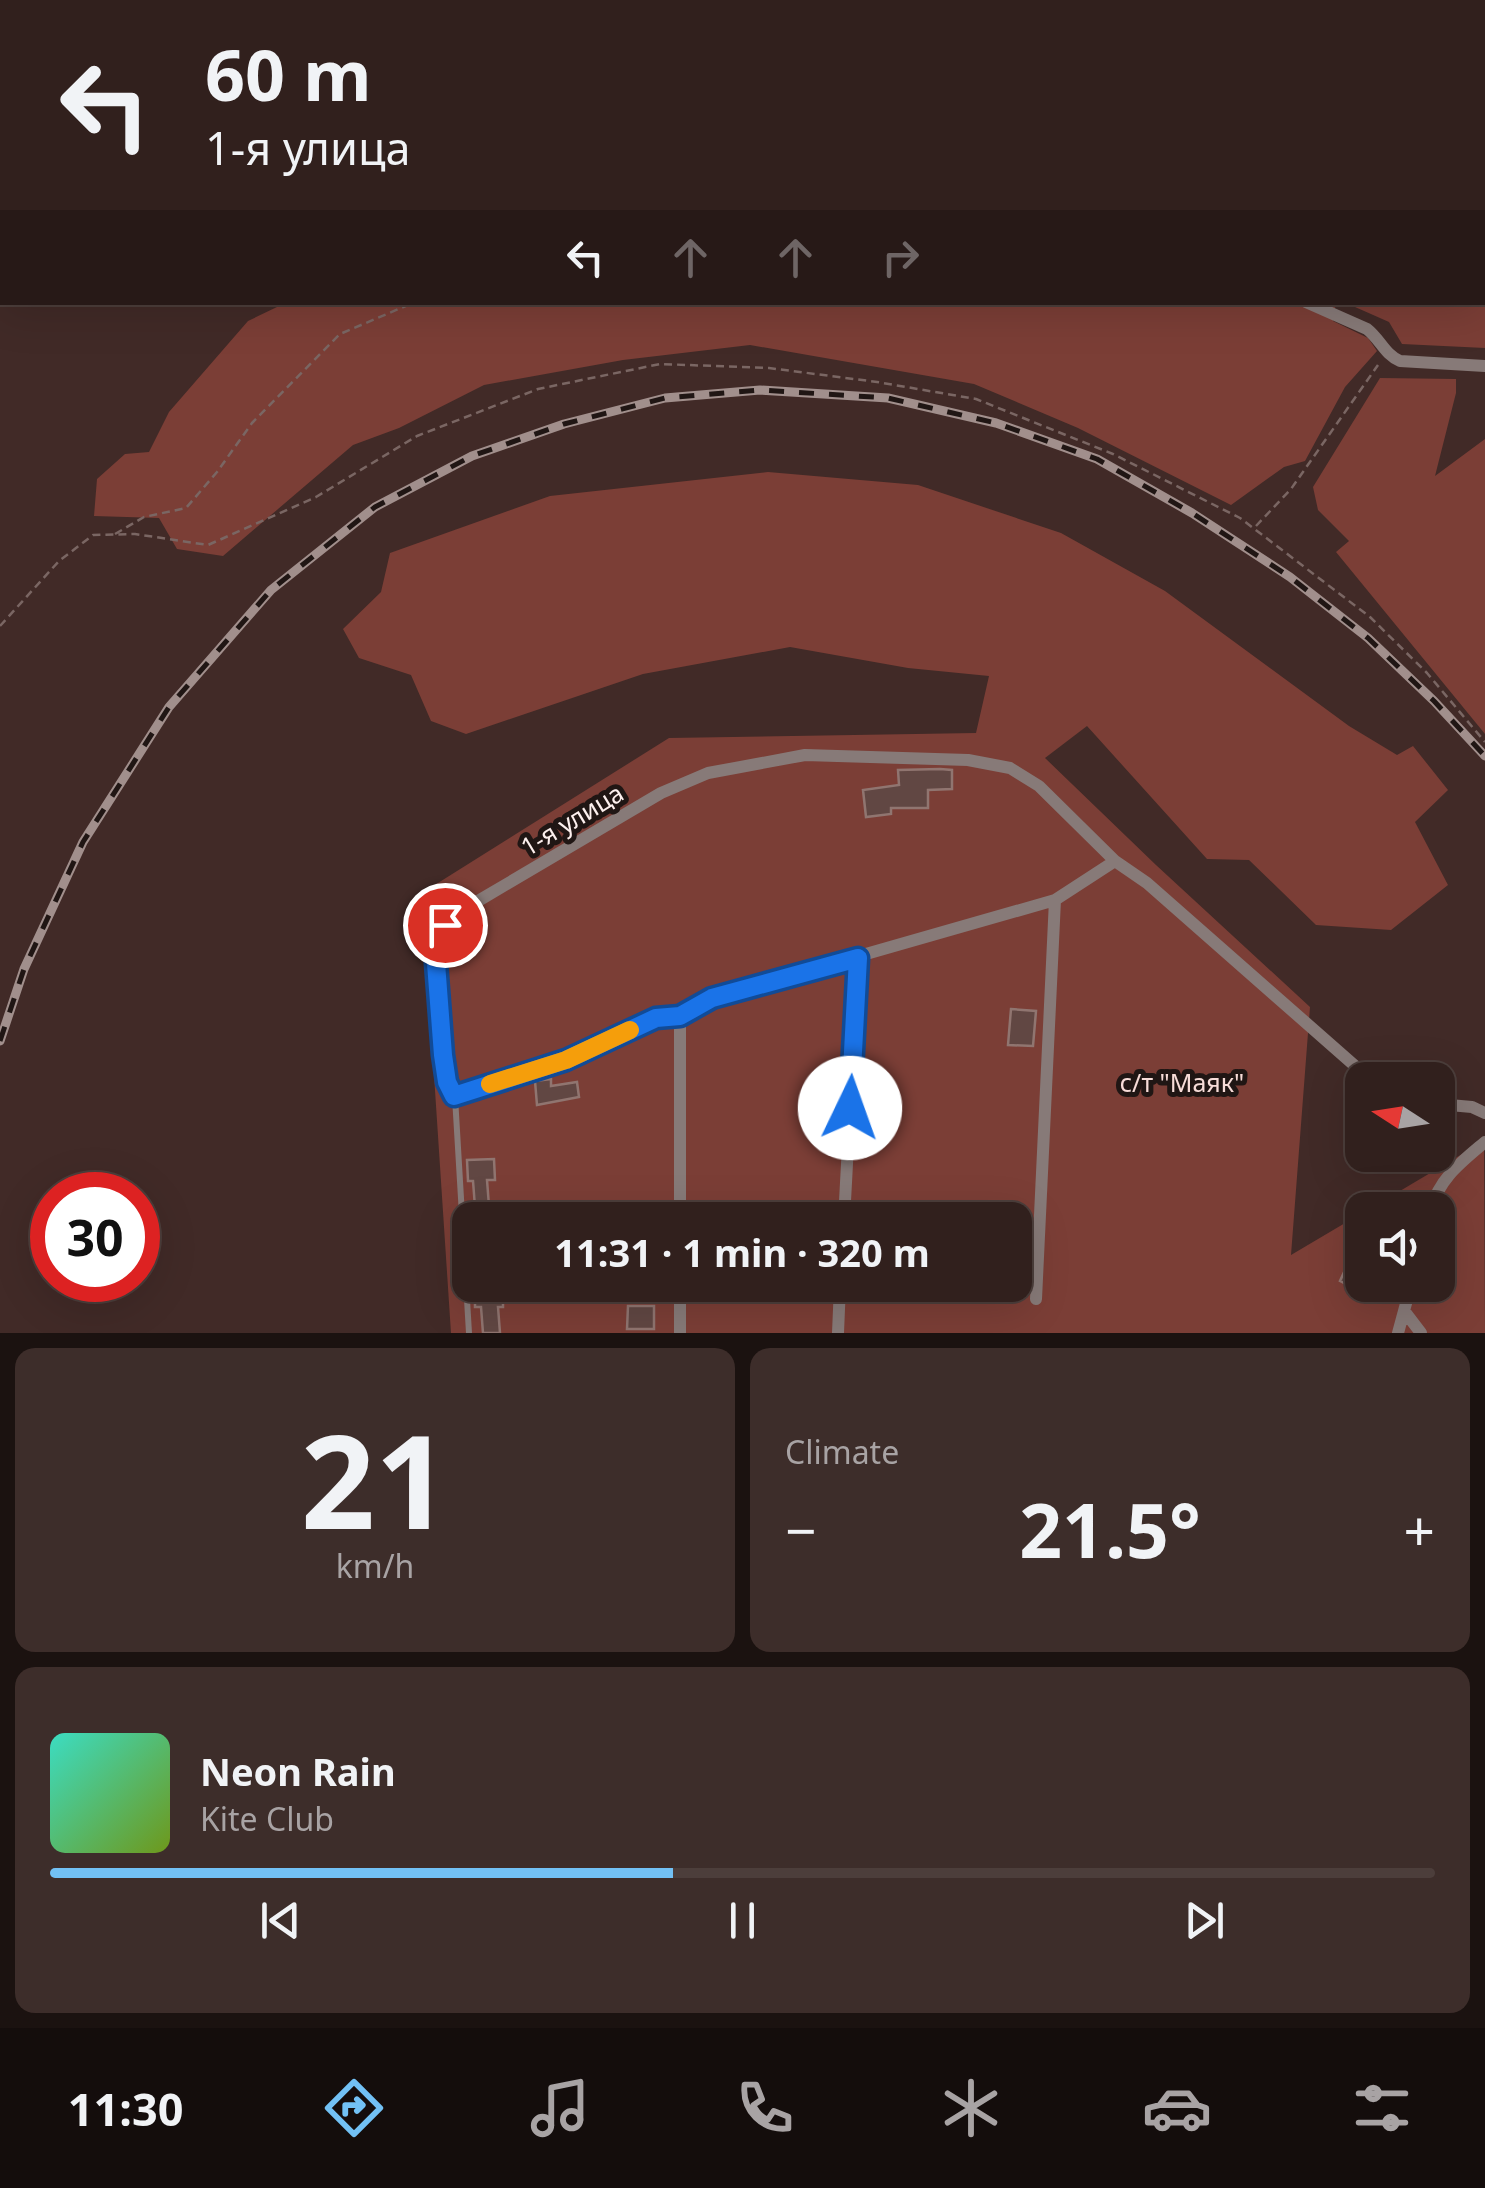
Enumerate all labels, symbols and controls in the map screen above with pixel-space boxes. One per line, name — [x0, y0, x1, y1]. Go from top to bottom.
text: 60 m — [205, 26, 372, 122]
icon: left — [40, 40, 170, 170]
text: 1-я улица — [205, 117, 410, 178]
icon: left — [558, 230, 613, 285]
icon: ahead — [663, 230, 718, 285]
icon: ahead — [768, 230, 823, 285]
icon: right — [873, 230, 928, 285]
street label: 1-я улица — [514, 775, 629, 863]
pin — [403, 883, 488, 968]
icon: arrive — [418, 898, 473, 953]
position arrow — [798, 1056, 902, 1160]
north arrow — [1345, 1062, 1455, 1172]
map controls — [1345, 1062, 1455, 1302]
park label: с/т "Маяк" — [1120, 1065, 1244, 1099]
speed limit sign: 30 — [30, 1172, 160, 1302]
button: sound — [1345, 1192, 1455, 1302]
text: 11:31 · 1 min · 320 m — [554, 1226, 930, 1278]
text: 21 — [301, 1390, 449, 1567]
text: Climate — [785, 1430, 899, 1473]
text: 21.5° — [1019, 1478, 1201, 1580]
text: − — [785, 1492, 816, 1567]
text: + — [1404, 1492, 1435, 1567]
text: km/h — [336, 1544, 414, 1587]
text: Neon Rain — [200, 1745, 396, 1797]
text: Kite Club — [200, 1797, 334, 1840]
icon: previous — [253, 1893, 308, 1948]
icon: pause — [715, 1893, 770, 1948]
icon: next — [1177, 1893, 1232, 1948]
icon: directions — [319, 2073, 389, 2143]
icon: music — [525, 2073, 595, 2143]
icon: phone — [730, 2073, 800, 2143]
icon: climate — [936, 2073, 1006, 2143]
icon: car — [1142, 2073, 1212, 2143]
icon: filters — [1347, 2073, 1417, 2143]
text: 11:30 — [68, 2078, 183, 2139]

